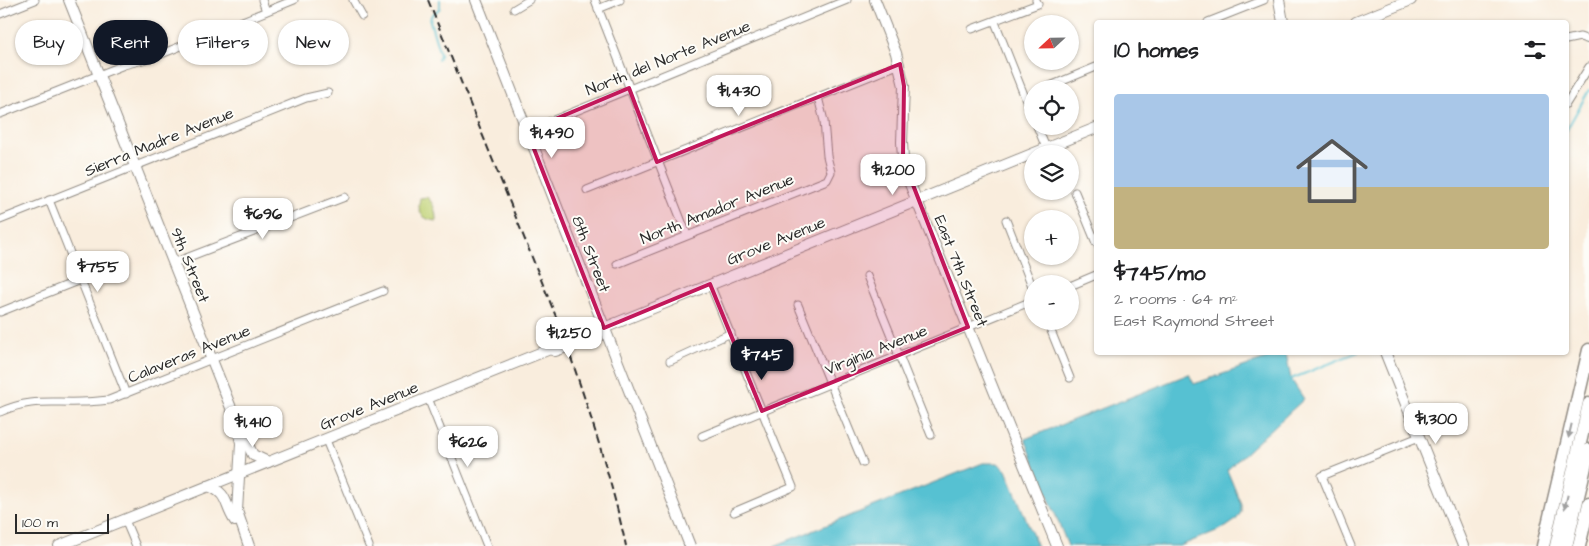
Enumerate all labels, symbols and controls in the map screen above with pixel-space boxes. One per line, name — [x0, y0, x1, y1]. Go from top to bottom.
street label: North del Norte Avenue — [582, 15, 754, 101]
north arrow — [1024, 15, 1079, 70]
map controls — [1024, 15, 1079, 330]
chip: Buy — [15, 20, 83, 65]
chip: Rent — [93, 20, 168, 65]
chip: Filters — [178, 20, 268, 65]
chip: New — [278, 20, 349, 65]
text: 10 homes — [1114, 36, 1199, 65]
icon: filters — [1521, 36, 1549, 64]
pin: $1,430 — [698, 74, 780, 117]
text: $1,430 — [718, 80, 760, 102]
button: locate — [1024, 80, 1079, 135]
street label: Sierra Madre Avenue — [81, 102, 237, 182]
pin: $1,490 — [511, 116, 593, 159]
text: $1,490 — [530, 122, 574, 144]
icon: home — [1287, 126, 1377, 216]
button: layers — [1024, 145, 1079, 200]
pin: $1,200 — [852, 154, 934, 196]
text: $1,200 — [871, 159, 915, 181]
street label: North Amador Avenue — [637, 168, 797, 250]
pin: $696 — [233, 198, 293, 240]
text: $696 — [244, 203, 282, 225]
button: + — [1024, 210, 1079, 265]
street label: Grove Avenue — [724, 211, 829, 271]
street label: 8th Street — [566, 212, 616, 296]
street label: East 7th Street — [929, 212, 994, 331]
street label: 9th Street — [165, 224, 215, 306]
pin: $755 — [68, 250, 128, 293]
text: $755 — [77, 256, 119, 278]
text: $745/mo — [1114, 259, 1206, 288]
button: − — [1024, 275, 1079, 330]
text: 2 rooms · 64 m² — [1114, 288, 1238, 310]
text: East Raymond Street — [1114, 310, 1274, 332]
pin: $1,250 — [528, 316, 610, 359]
street label: Calaveras Avenue — [124, 319, 254, 389]
street label: Virginia Avenue — [821, 319, 931, 382]
text: $1,250 — [547, 322, 591, 344]
pin: $745 — [732, 338, 792, 381]
text: $745 — [742, 344, 782, 366]
street label: Grove Avenue — [317, 376, 422, 436]
pin: $1,300 — [1395, 402, 1477, 445]
pin: $1,410 — [212, 406, 294, 448]
text: $1,300 — [1415, 408, 1457, 430]
text: $1,410 — [235, 411, 271, 433]
one-way arrow — [1566, 424, 1574, 439]
pin: $626 — [438, 426, 498, 468]
text: $626 — [449, 431, 487, 453]
one-way arrow — [1562, 495, 1570, 510]
scale bar — [15, 511, 109, 534]
text: 100 m — [22, 513, 58, 533]

